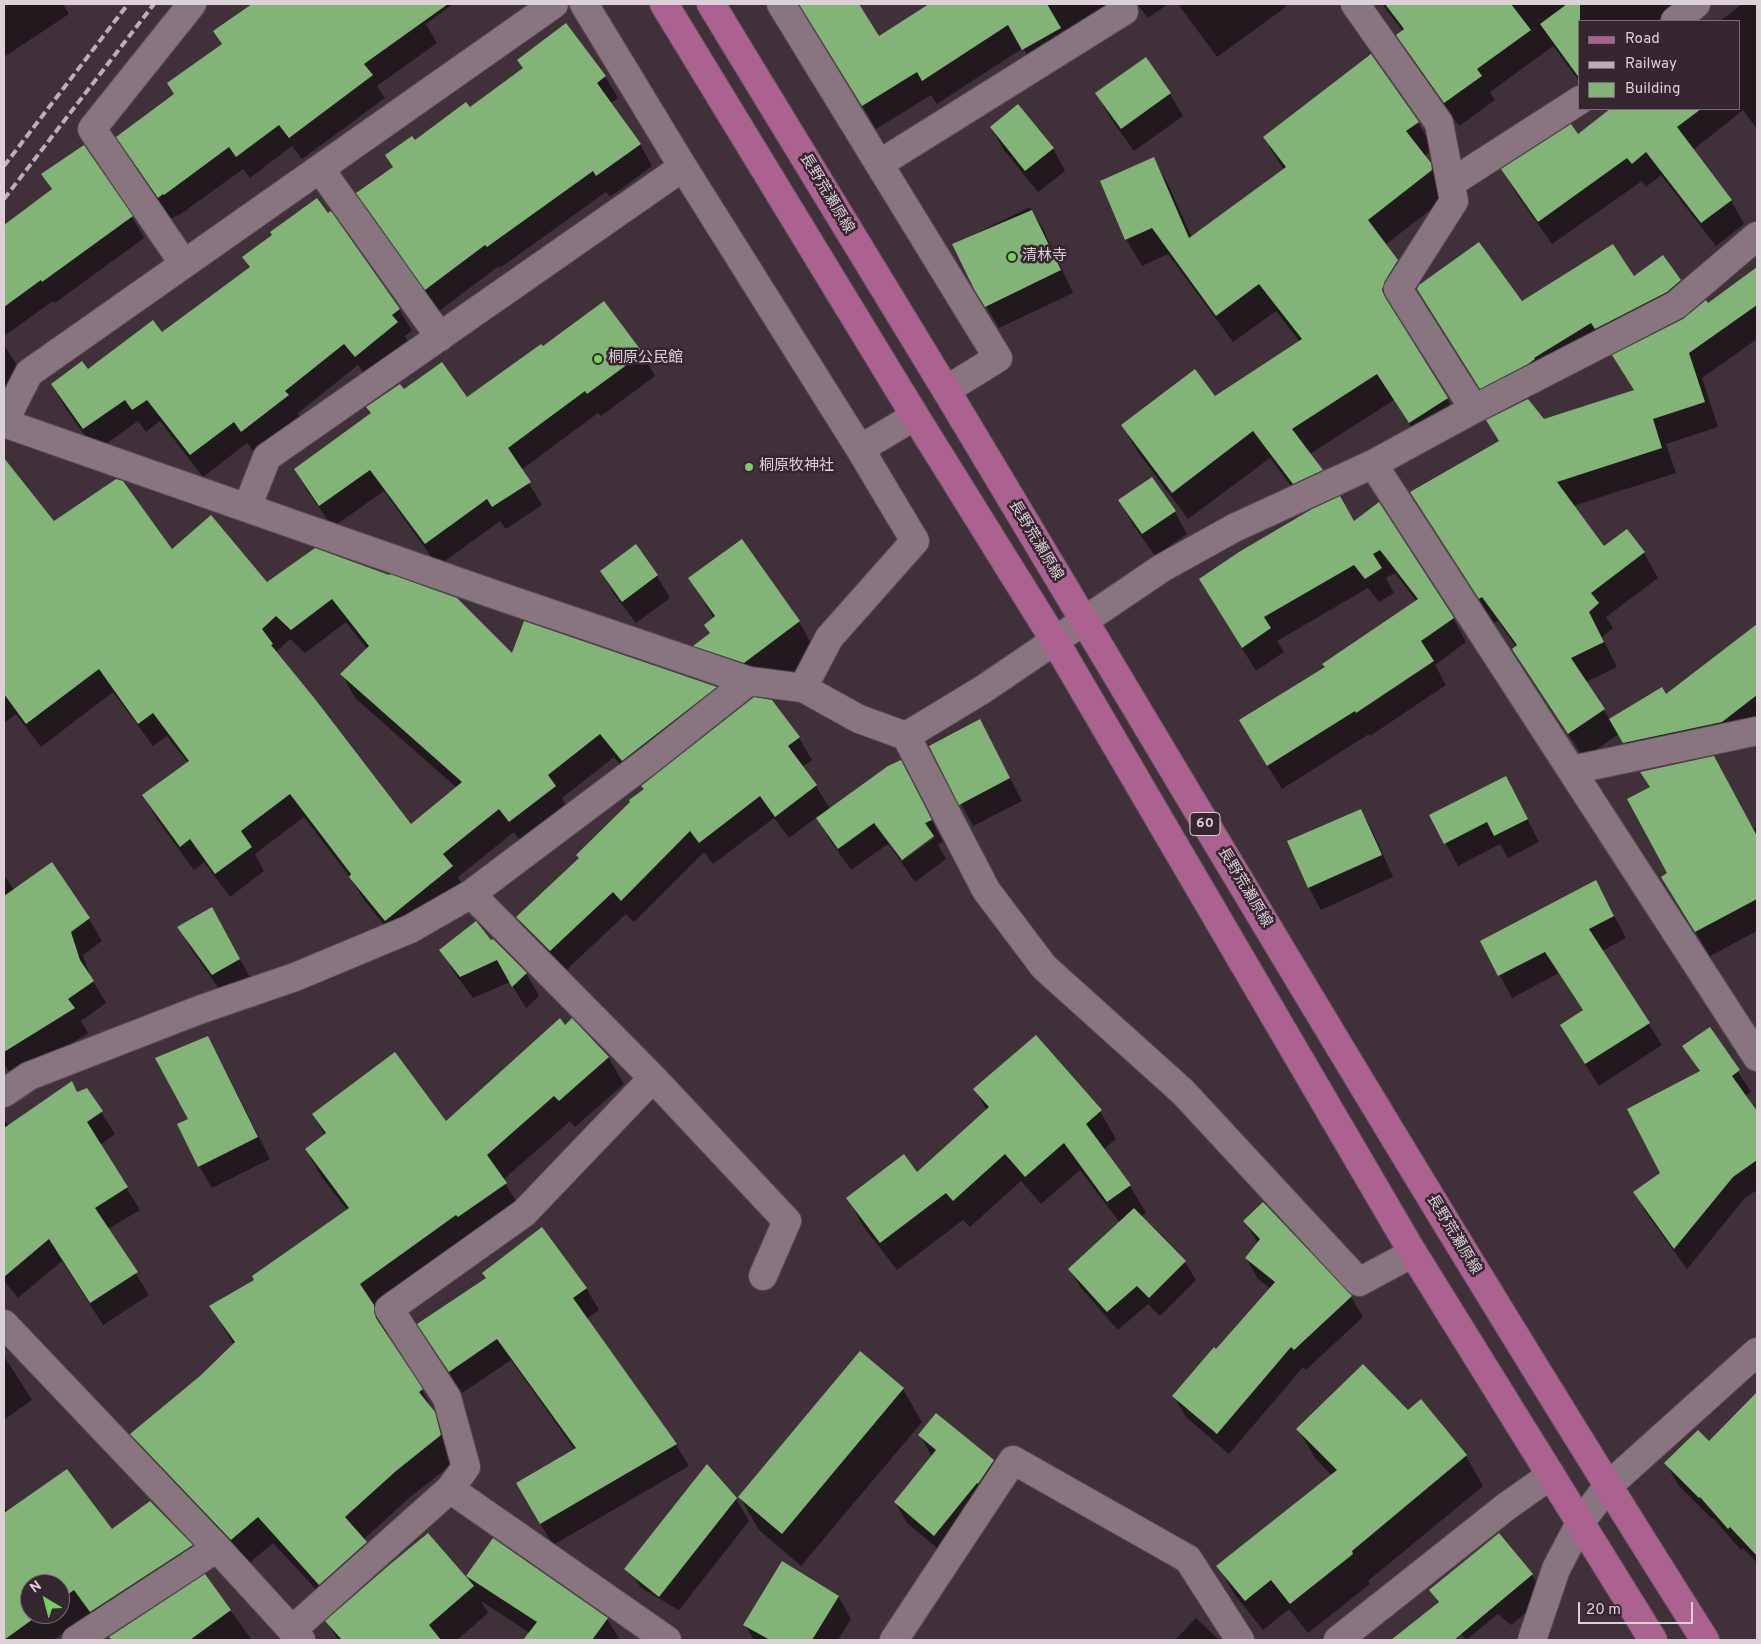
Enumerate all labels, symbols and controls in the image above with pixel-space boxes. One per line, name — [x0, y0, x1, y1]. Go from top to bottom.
legend — [1578, 20, 1741, 110]
text: Road — [1625, 30, 1660, 49]
text: Railway — [1625, 55, 1677, 74]
text: Building — [1625, 80, 1680, 99]
street label: 長野荒瀬原線 — [795, 151, 857, 237]
place label: 清林寺 — [1022, 248, 1067, 266]
marker: 清林寺 — [1006, 251, 1018, 263]
place label: 桐原公民館 — [608, 350, 683, 368]
marker: 桐原公民館 — [592, 353, 604, 365]
place label: 桐原牧神社 — [759, 458, 834, 476]
marker: 桐原牧神社 — [743, 461, 755, 473]
street label: 長野荒瀬原線 — [1004, 498, 1066, 584]
road number: 60 — [1190, 812, 1220, 836]
street label: 長野荒瀬原線 — [1213, 845, 1275, 931]
street label: 長野荒瀬原線 — [1422, 1192, 1484, 1278]
north arrow — [20, 1574, 70, 1624]
text: N — [27, 1578, 45, 1597]
scale bar — [1581, 1592, 1696, 1624]
text: 20 m — [1586, 1601, 1621, 1620]

